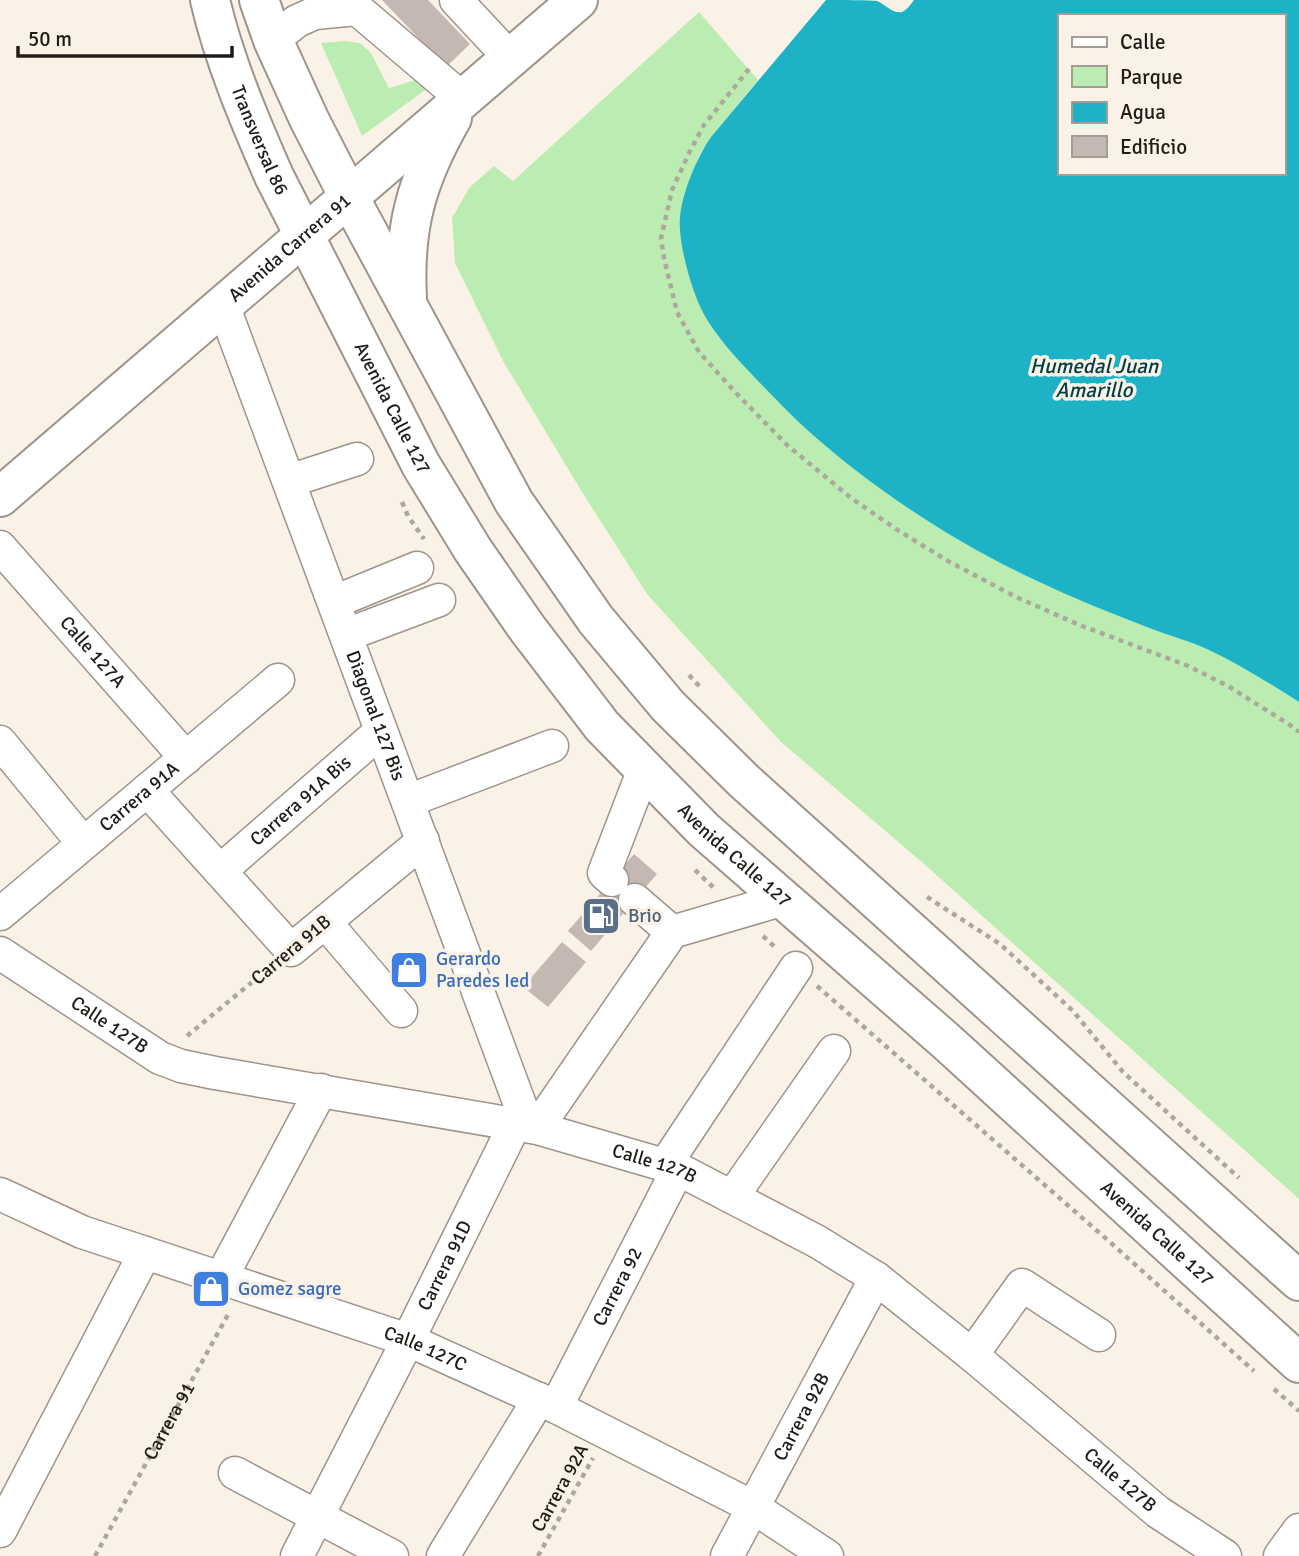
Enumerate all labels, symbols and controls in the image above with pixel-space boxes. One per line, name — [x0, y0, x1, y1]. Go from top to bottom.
scale bar — [18, 14, 231, 58]
legend — [1058, 14, 1285, 175]
text: 50 m — [28, 26, 72, 52]
text: Calle — [1120, 29, 1166, 55]
text: Parque — [1120, 64, 1183, 90]
street label: Transversal 86 — [226, 82, 294, 199]
text: Agua — [1120, 99, 1166, 125]
text: Edificio — [1120, 134, 1187, 160]
street label: Avenida Carrera 91 — [223, 189, 356, 307]
street label: Avenida Calle 127 — [349, 338, 436, 479]
water label: Humedal Juan Amarillo — [1030, 353, 1159, 403]
street label: Calle 127A — [55, 611, 131, 693]
street label: Diagonal 127 Bis — [340, 647, 411, 784]
street label: Carrera 91A Bis — [245, 750, 356, 851]
street label: Carrera 91A — [94, 756, 184, 837]
street label: Avenida Calle 127 — [672, 798, 796, 913]
fuel station icon: Brio — [580, 895, 622, 937]
place label: Brio — [628, 904, 662, 928]
street label: Carrera 91B — [246, 910, 336, 990]
place label: Gerardo Paredes Ied — [436, 947, 529, 993]
shop icon: Gerardo Paredes Ied — [388, 949, 430, 991]
street label: Calle 127B — [66, 991, 153, 1059]
street label: Calle 127B — [609, 1139, 701, 1189]
street label: Avenida Calle 127 — [1095, 1176, 1219, 1291]
street label: Carrera 91D — [412, 1216, 477, 1315]
street label: Carrera 92 — [587, 1243, 648, 1330]
shop icon: Gomez sagre — [190, 1268, 232, 1310]
place label: Gomez sagre — [238, 1277, 341, 1301]
street label: Calle 127C — [381, 1321, 470, 1377]
street label: Carrera 92B — [768, 1368, 835, 1465]
street label: Carrera 91 — [138, 1378, 200, 1464]
street label: Carrera 92A — [526, 1439, 594, 1536]
street label: Calle 127B — [1079, 1442, 1161, 1517]

